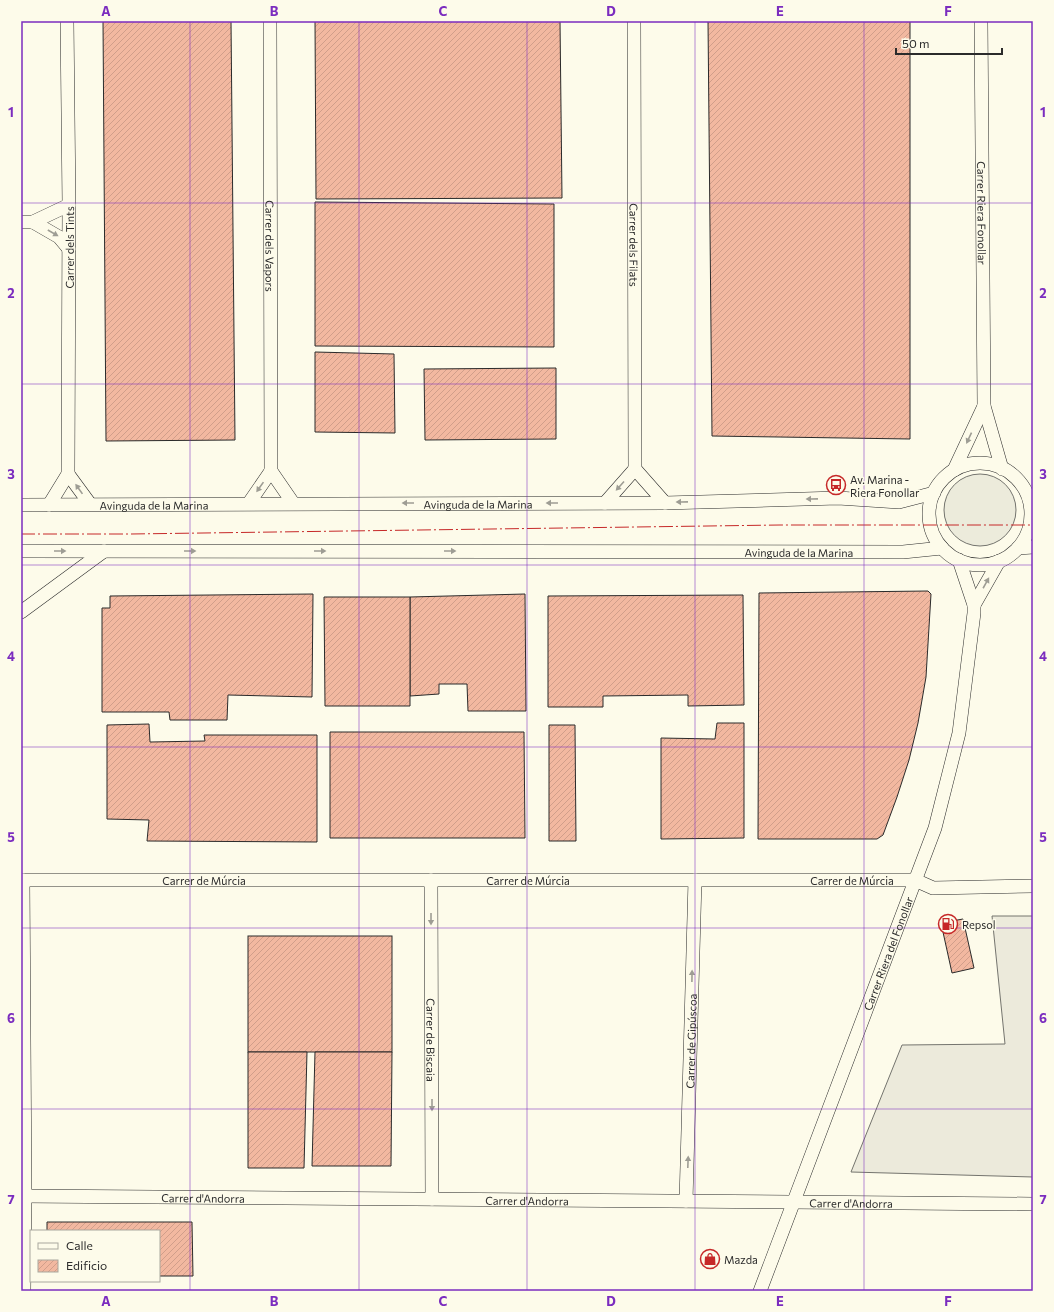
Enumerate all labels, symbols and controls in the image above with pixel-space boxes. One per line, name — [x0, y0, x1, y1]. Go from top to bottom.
text: A — [101, 3, 111, 19]
text: B — [270, 3, 279, 19]
text: C — [439, 3, 448, 19]
text: D — [606, 3, 616, 19]
text: E — [776, 3, 784, 19]
text: F — [944, 3, 952, 19]
scale bar — [896, 30, 1002, 56]
text: 50 m — [902, 36, 930, 50]
text: 1 — [8, 104, 14, 120]
text: 1 — [1040, 104, 1046, 120]
street label: Carrer Riera Fonollar — [976, 161, 989, 266]
street label: Carrer dels Vapors — [264, 200, 277, 292]
street label: Carrer dels Filats — [628, 203, 641, 287]
street label: Carrer dels Tints — [62, 206, 75, 288]
one-way arrow — [47, 230, 59, 237]
text: 2 — [7, 285, 15, 301]
text: 2 — [1039, 285, 1047, 301]
one-way arrow — [966, 432, 972, 444]
text: 3 — [7, 466, 15, 482]
text: 3 — [1039, 466, 1047, 482]
place label: Av. Marina - Riera Fonollar — [850, 473, 920, 499]
bus stop icon: Av. Marina - Riera Fonollar — [825, 474, 847, 496]
one-way arrow — [615, 481, 625, 491]
one-way arrow — [256, 482, 264, 493]
one-way arrow — [75, 484, 83, 494]
one-way arrow — [805, 496, 818, 502]
street label: Avinguda de la Marina — [424, 497, 532, 510]
street label: Avinguda de la Marina — [100, 498, 208, 511]
one-way arrow — [675, 499, 688, 505]
one-way arrow — [401, 500, 414, 506]
one-way arrow — [545, 500, 558, 506]
street label: Avinguda de la Marina — [745, 545, 853, 558]
one-way arrow — [54, 548, 67, 554]
one-way arrow — [184, 548, 197, 554]
one-way arrow — [314, 548, 327, 554]
one-way arrow — [444, 548, 457, 554]
one-way arrow — [983, 578, 990, 589]
text: 4 — [7, 648, 15, 664]
text: 4 — [1039, 648, 1047, 664]
text: 5 — [7, 829, 15, 845]
text: 5 — [1039, 829, 1047, 845]
street label: Carrer de Múrcia — [162, 874, 246, 887]
street label: Carrer de Múrcia — [486, 874, 570, 887]
street label: Carrer de Múrcia — [810, 874, 894, 887]
street label: Carrer Riera del Fonollar — [860, 894, 915, 1012]
one-way arrow — [428, 913, 434, 926]
fuel station icon: Repsol — [937, 913, 959, 935]
place label: Repsol — [962, 918, 996, 931]
one-way arrow — [689, 970, 696, 982]
street label: Carrer de Gipúscoa — [683, 993, 698, 1089]
street label: Carrer de Biscaia — [425, 998, 438, 1082]
text: 6 — [7, 1010, 15, 1026]
text: 6 — [1039, 1010, 1047, 1026]
one-way arrow — [429, 1099, 435, 1112]
one-way arrow — [684, 1156, 691, 1168]
text: 7 — [7, 1191, 15, 1207]
street label: Carrer d'Andorra — [161, 1191, 245, 1204]
text: 7 — [1039, 1191, 1047, 1207]
street label: Carrer d'Andorra — [485, 1193, 569, 1207]
street label: Carrer d'Andorra — [809, 1196, 893, 1209]
legend — [30, 1230, 160, 1282]
text: Calle — [66, 1238, 93, 1252]
shop icon: Mazda — [699, 1248, 721, 1270]
place label: Mazda — [724, 1253, 758, 1266]
text: Edificio — [66, 1258, 107, 1272]
text: A — [101, 1293, 111, 1309]
text: B — [270, 1293, 279, 1309]
text: C — [439, 1293, 448, 1309]
text: D — [606, 1293, 616, 1309]
text: E — [776, 1293, 784, 1309]
text: F — [944, 1293, 952, 1309]

